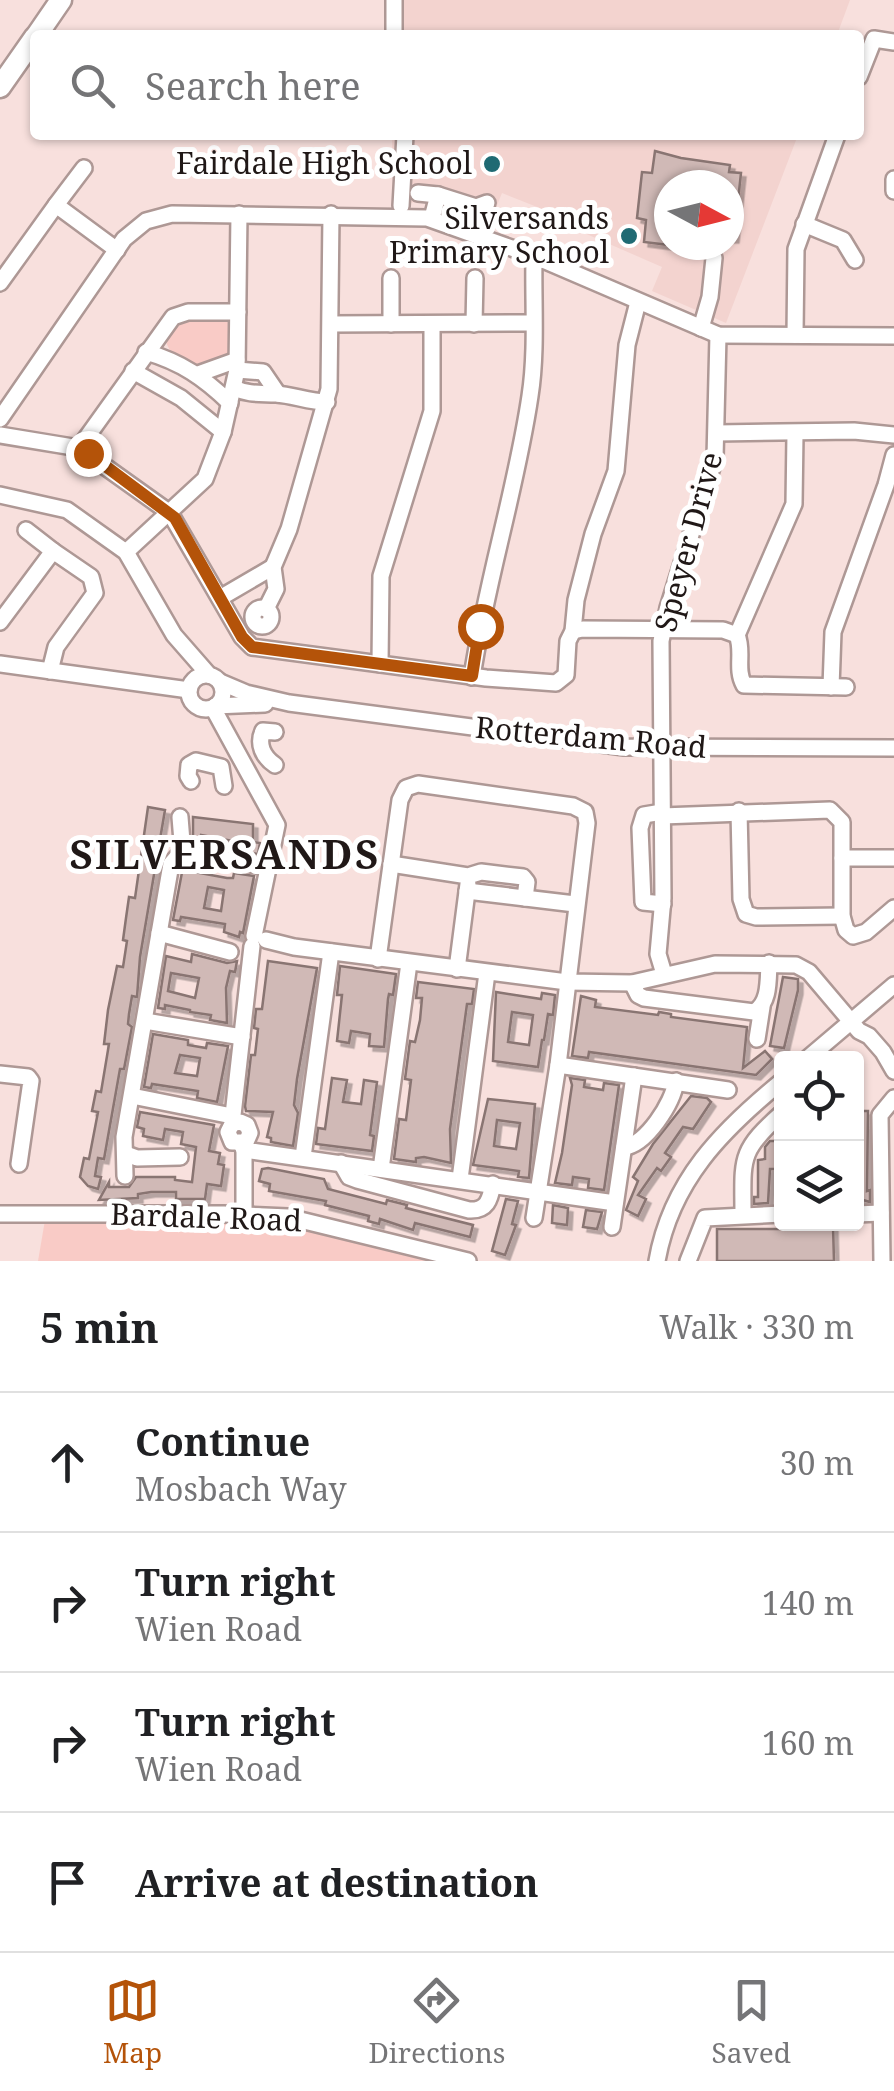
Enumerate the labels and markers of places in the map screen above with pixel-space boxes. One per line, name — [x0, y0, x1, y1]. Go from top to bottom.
place label: Fairdale High School — [176, 142, 472, 183]
marker: Fairdale High School — [481, 153, 503, 175]
place label: Silversands Primary School — [389, 197, 609, 272]
marker: Silversands Primary School — [618, 225, 640, 247]

